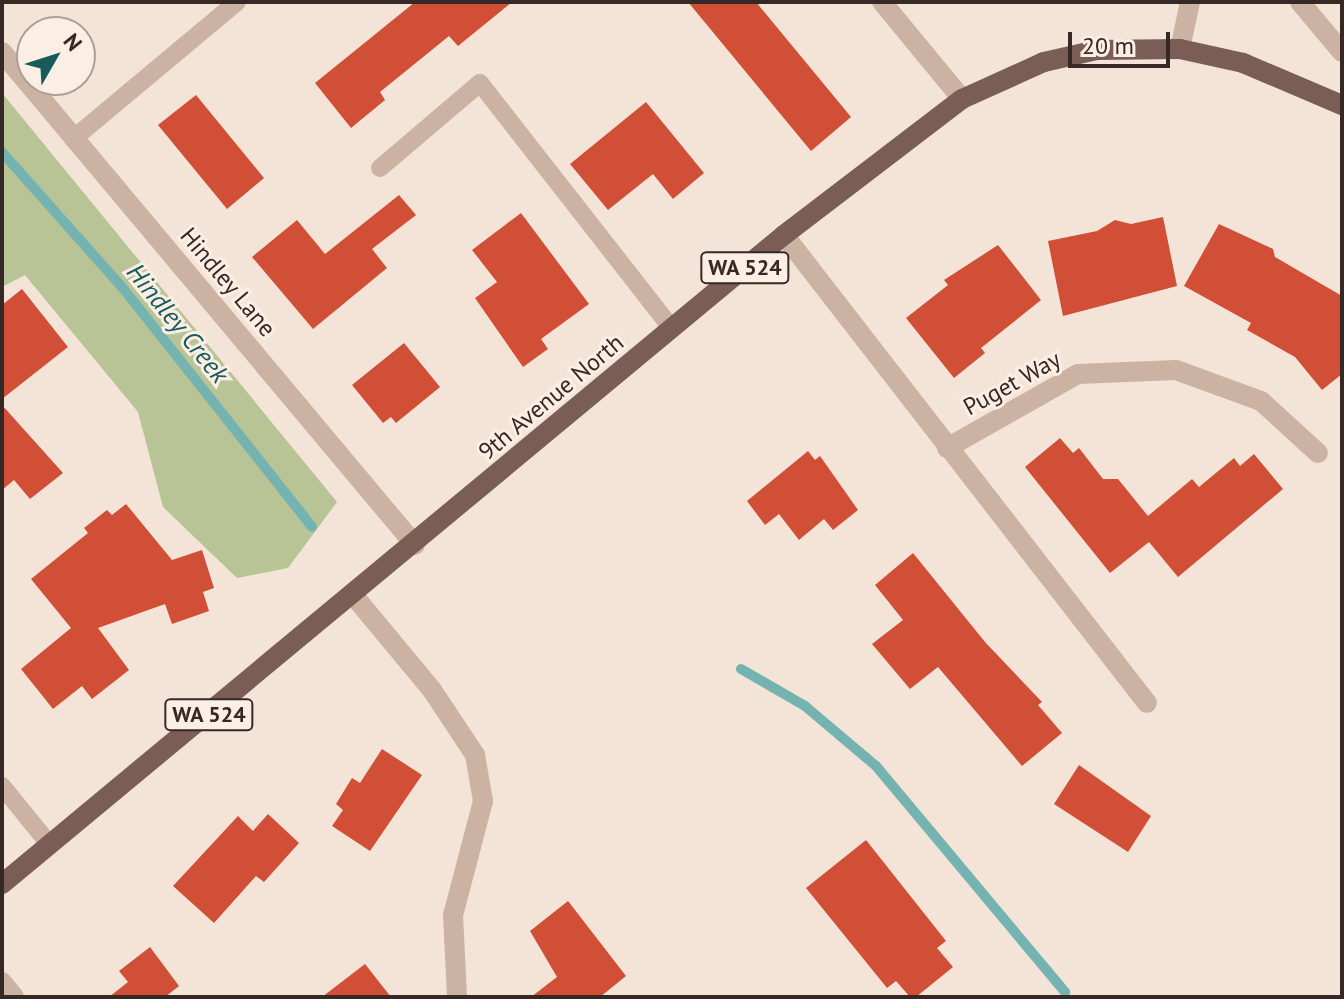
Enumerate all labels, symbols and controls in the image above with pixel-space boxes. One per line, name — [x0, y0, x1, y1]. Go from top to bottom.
north arrow — [16, 16, 96, 96]
scale bar — [1072, 16, 1174, 66]
text: N — [58, 28, 89, 57]
text: 20 m — [1082, 30, 1134, 61]
street label: Hindley Lane — [174, 221, 282, 343]
road number: WA 524 — [699, 250, 791, 286]
water label: Hindley Creek — [120, 257, 236, 389]
street label: 9th Avenue North — [472, 328, 630, 466]
street label: Puget Way — [958, 344, 1066, 422]
road number: WA 524 — [163, 697, 255, 733]

